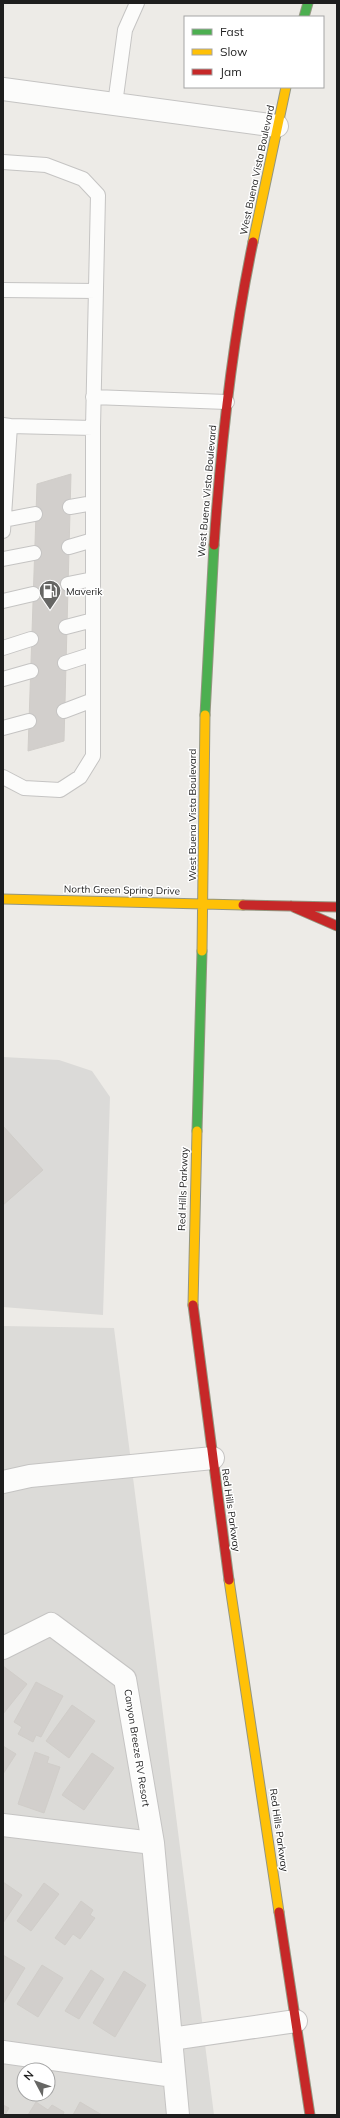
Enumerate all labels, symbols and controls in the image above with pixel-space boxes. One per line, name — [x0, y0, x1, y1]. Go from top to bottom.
legend — [184, 16, 324, 88]
text: Fast — [220, 24, 244, 39]
text: Slow — [220, 44, 248, 59]
text: Jam — [220, 64, 242, 79]
street label: West Buena Vista Boulevard — [237, 104, 277, 236]
street label: West Buena Vista Boulevard — [195, 424, 219, 558]
fuel station icon: Maverik — [37, 578, 63, 611]
place label: Maverik — [66, 585, 103, 598]
street label: West Buena Vista Boulevard — [186, 749, 199, 881]
street label: North Green Spring Drive — [64, 882, 180, 898]
street label: Red Hills Parkway — [175, 1146, 191, 1231]
street label: Red Hills Parkway — [219, 1468, 243, 1553]
street label: Canyon Breeze RV Resort — [121, 1688, 153, 1808]
street label: Red Hills Parkway — [267, 1788, 291, 1873]
north arrow — [16, 2062, 56, 2102]
text: N — [20, 2068, 36, 2083]

